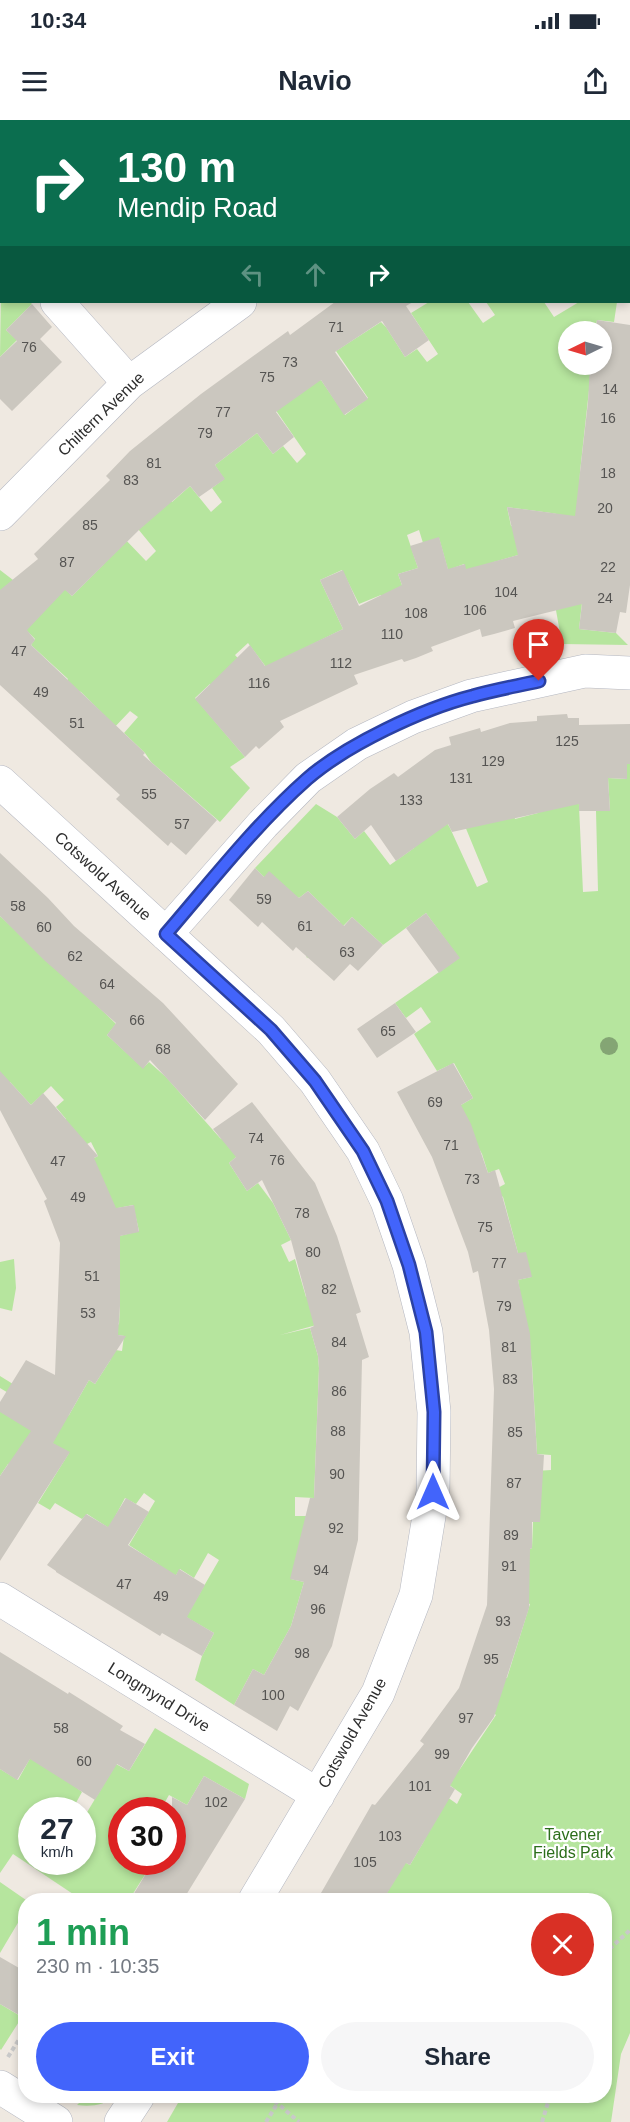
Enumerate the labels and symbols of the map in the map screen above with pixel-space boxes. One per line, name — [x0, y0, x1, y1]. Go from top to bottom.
house number: 71 — [328, 319, 344, 335]
north arrow — [558, 321, 612, 375]
house number: 76 — [21, 339, 37, 355]
house number: 73 — [282, 354, 298, 370]
street label: Chiltern Avenue — [55, 369, 148, 459]
house number: 75 — [259, 369, 275, 385]
house number: 14 — [602, 381, 618, 397]
house number: 77 — [215, 404, 231, 420]
house number: 16 — [600, 410, 616, 426]
house number: 79 — [197, 425, 213, 441]
house number: 81 — [146, 455, 162, 471]
house number: 18 — [600, 465, 616, 481]
house number: 83 — [123, 472, 139, 488]
house number: 20 — [597, 500, 613, 516]
house number: 85 — [82, 517, 98, 533]
house number: 87 — [59, 554, 75, 570]
house number: 22 — [600, 559, 616, 575]
house number: 104 — [494, 584, 518, 600]
house number: 24 — [597, 590, 613, 606]
house number: 106 — [463, 602, 487, 618]
house number: 108 — [404, 605, 428, 621]
pin — [513, 619, 564, 681]
house number: 110 — [381, 626, 403, 642]
house number: 47 — [11, 643, 27, 659]
house number: 112 — [330, 655, 352, 671]
house number: 116 — [248, 675, 270, 691]
house number: 49 — [33, 684, 49, 700]
house number: 51 — [69, 715, 85, 731]
house number: 125 — [555, 733, 579, 749]
house number: 129 — [481, 753, 505, 769]
house number: 131 — [449, 770, 473, 786]
house number: 55 — [141, 786, 157, 802]
house number: 133 — [399, 792, 423, 808]
house number: 57 — [174, 816, 190, 832]
street label: Cotswold Avenue — [51, 828, 155, 924]
house number: 59 — [256, 891, 272, 907]
house number: 58 — [10, 898, 26, 914]
house number: 61 — [297, 918, 313, 934]
house number: 60 — [36, 919, 52, 935]
house number: 63 — [339, 944, 355, 960]
house number: 62 — [67, 948, 83, 964]
house number: 64 — [99, 976, 115, 992]
house number: 66 — [129, 1012, 145, 1028]
house number: 65 — [380, 1023, 396, 1039]
house number: 68 — [155, 1041, 171, 1057]
house number: 69 — [427, 1094, 443, 1110]
house number: 74 — [248, 1130, 264, 1146]
house number: 71 — [443, 1137, 459, 1153]
house number: 76 — [269, 1152, 285, 1168]
house number: 47 — [50, 1153, 66, 1169]
house number: 73 — [464, 1171, 480, 1187]
house number: 49 — [70, 1189, 86, 1205]
house number: 78 — [294, 1205, 310, 1221]
house number: 75 — [477, 1219, 493, 1235]
house number: 80 — [305, 1244, 321, 1260]
house number: 77 — [491, 1255, 507, 1271]
house number: 51 — [84, 1268, 100, 1284]
house number: 82 — [321, 1281, 337, 1297]
house number: 79 — [496, 1298, 512, 1314]
house number: 53 — [80, 1305, 96, 1321]
house number: 84 — [331, 1334, 347, 1350]
house number: 81 — [501, 1339, 517, 1355]
house number: 83 — [502, 1371, 518, 1387]
house number: 86 — [331, 1383, 347, 1399]
house number: 88 — [330, 1423, 346, 1439]
house number: 85 — [507, 1424, 523, 1440]
position arrow — [401, 1460, 465, 1524]
house number: 90 — [329, 1466, 345, 1482]
house number: 87 — [506, 1475, 522, 1491]
house number: 92 — [328, 1520, 344, 1536]
house number: 89 — [503, 1527, 519, 1543]
house number: 91 — [501, 1558, 517, 1574]
house number: 94 — [313, 1562, 329, 1578]
house number: 47 — [116, 1576, 132, 1592]
house number: 49 — [153, 1588, 169, 1604]
house number: 96 — [310, 1601, 326, 1617]
house number: 93 — [495, 1613, 511, 1629]
house number: 98 — [294, 1645, 310, 1661]
house number: 95 — [483, 1651, 499, 1667]
street label: Longmynd Drive — [105, 1659, 213, 1735]
street label: Cotswold Avenue — [315, 1675, 389, 1791]
house number: 100 — [261, 1687, 285, 1703]
house number: 97 — [458, 1710, 474, 1726]
house number: 58 — [53, 1720, 69, 1736]
house number: 99 — [434, 1746, 450, 1762]
house number: 60 — [76, 1753, 92, 1769]
house number: 101 — [408, 1778, 432, 1794]
house number: 102 — [204, 1794, 228, 1810]
speed limit sign: 30 — [108, 1797, 186, 1875]
park label: Tavener Fields Park — [533, 1826, 614, 1861]
house number: 103 — [378, 1828, 402, 1844]
house number: 105 — [353, 1854, 377, 1870]

